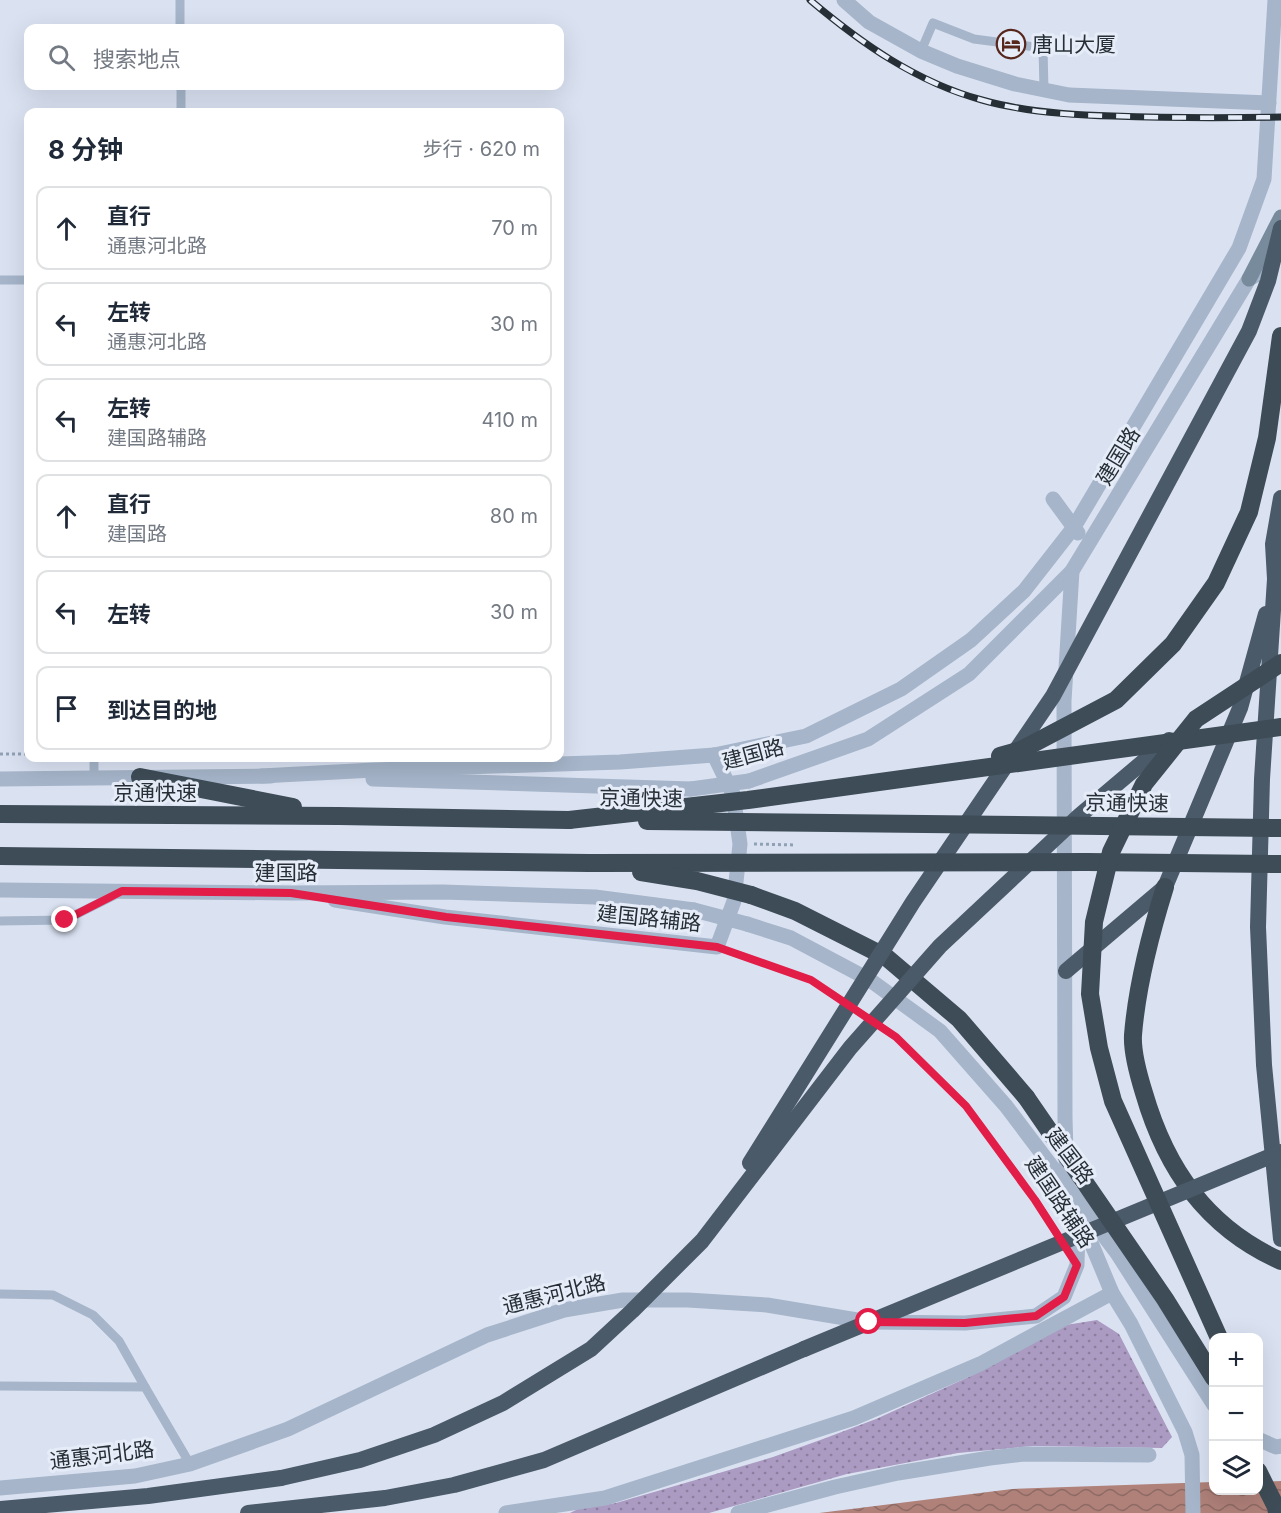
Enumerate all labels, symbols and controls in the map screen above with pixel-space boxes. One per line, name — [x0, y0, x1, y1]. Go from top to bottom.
search box — [24, 24, 564, 90]
hotel icon: 唐山大厦 — [995, 28, 1027, 60]
place label: 唐山大厦 — [1032, 32, 1116, 57]
icon: search — [45, 41, 78, 74]
text: 搜索地点 — [93, 46, 181, 72]
text: 8 分钟 — [48, 134, 123, 165]
text: 步行 · 620 m — [423, 137, 540, 161]
text: 直行 — [107, 203, 151, 229]
icon: ahead — [50, 212, 83, 245]
text: 70 m — [491, 216, 538, 240]
text: 通惠河北路 — [107, 234, 207, 258]
text: 左转 — [107, 299, 151, 325]
icon: left — [50, 308, 83, 341]
text: 30 m — [490, 312, 538, 336]
text: 通惠河北路 — [107, 330, 207, 354]
text: 左转 — [107, 395, 151, 421]
icon: left — [50, 404, 83, 437]
text: 410 m — [482, 408, 538, 432]
street label: 建国路 — [1091, 423, 1145, 489]
text: 建国路辅路 — [107, 426, 207, 450]
text: 直行 — [107, 491, 151, 517]
icon: ahead — [50, 500, 83, 533]
text: 80 m — [490, 504, 538, 528]
text: 建国路 — [107, 522, 167, 546]
icon: left — [50, 596, 83, 629]
text: 30 m — [490, 600, 538, 624]
text: 左转 — [107, 601, 151, 627]
icon: arrive — [50, 692, 83, 725]
text: 到达目的地 — [107, 697, 217, 723]
street label: 建国路 — [719, 734, 787, 774]
street label: 京通快速 — [113, 780, 197, 805]
street label: 京通快速 — [599, 785, 683, 811]
street label: 京通快速 — [1085, 790, 1169, 816]
street label: 建国路 — [255, 860, 318, 885]
street label: 建国路辅路 — [595, 900, 703, 936]
route end — [51, 906, 77, 932]
street label: 建国路 — [1041, 1123, 1099, 1189]
street label: 建国路辅路 — [1020, 1151, 1100, 1253]
street label: 通惠河北路 — [500, 1269, 608, 1319]
route start — [855, 1308, 881, 1334]
map controls — [1209, 1333, 1263, 1495]
button: + — [1209, 1333, 1263, 1387]
button: − — [1209, 1387, 1263, 1441]
street label: 通惠河北路 — [48, 1436, 156, 1474]
button: layers — [1209, 1441, 1263, 1495]

